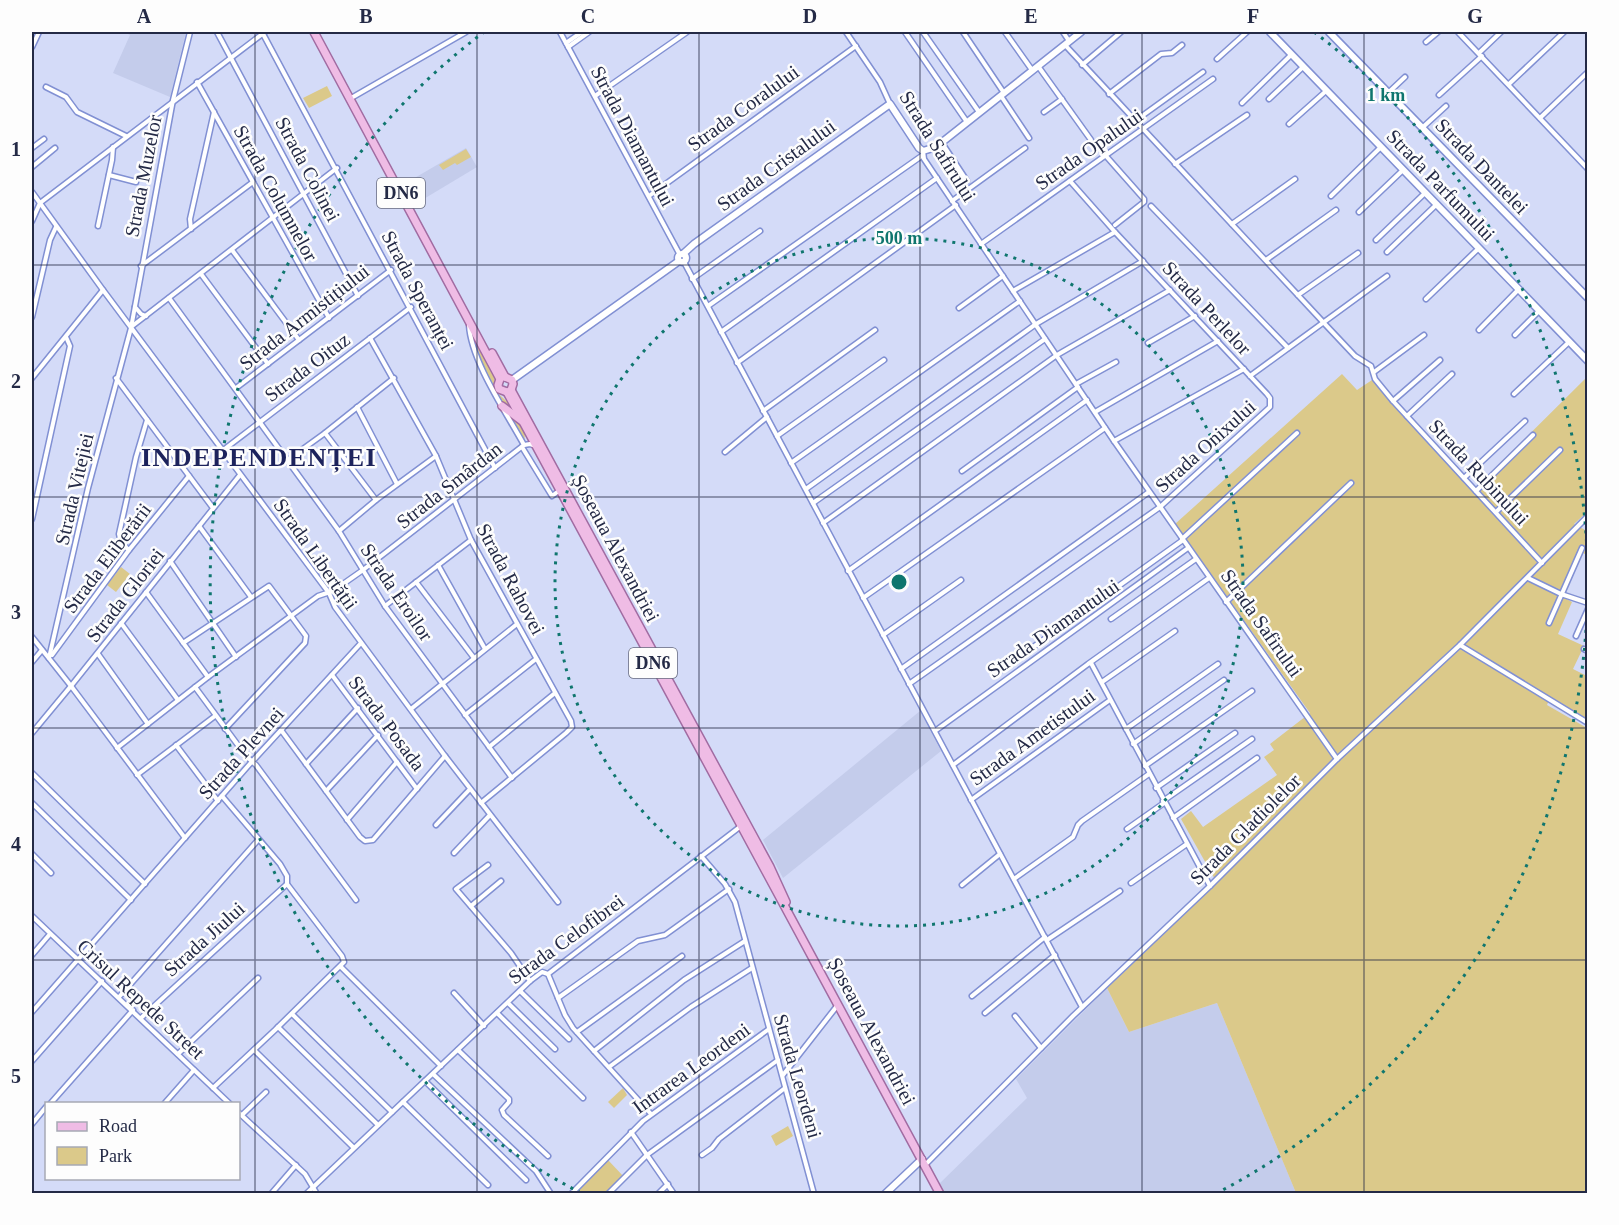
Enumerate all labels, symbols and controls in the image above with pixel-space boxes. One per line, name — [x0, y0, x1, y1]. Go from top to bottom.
text: A — [137, 5, 152, 27]
text: B — [359, 5, 373, 27]
text: C — [581, 5, 595, 27]
text: D — [803, 5, 817, 27]
text: E — [1024, 5, 1038, 27]
text: F — [1247, 5, 1259, 27]
text: G — [1467, 5, 1483, 27]
street label: Strada Coralului — [683, 60, 803, 156]
street label: Strada Diamantului — [587, 62, 680, 210]
text: 1 km — [1367, 85, 1405, 105]
street label: Strada Safirului — [895, 87, 981, 206]
street label: Strada Opalului — [1031, 104, 1148, 195]
street label: Strada Muzelor — [120, 113, 166, 239]
street label: Strada Colinei — [271, 113, 345, 225]
street label: Strada Dantelei — [1431, 114, 1533, 218]
street label: Strada Cristalului — [713, 115, 840, 215]
street label: Strada Columnelor — [230, 121, 323, 265]
street label: Strada Parfumului — [1382, 125, 1500, 245]
text: 1 — [11, 138, 21, 160]
road number: DN6 — [377, 178, 425, 208]
street label: Strada Speranței — [377, 227, 459, 354]
text: 500 m — [876, 228, 922, 248]
street label: Strada Perlelor — [1158, 257, 1256, 359]
street label: Strada Armistițiului — [235, 259, 374, 375]
street label: Strada Oituz — [260, 328, 354, 406]
text: 2 — [11, 370, 21, 392]
street label: Strada Onixului — [1150, 395, 1260, 497]
street label: Strada Rubinului — [1425, 415, 1534, 530]
street label: Strada Vitejiei — [50, 430, 99, 547]
street label: Strada Smârdan — [392, 437, 506, 533]
district label: INDEPENDENȚEI — [141, 443, 377, 473]
street label: Șoseaua Alexandriei — [567, 471, 664, 626]
street label: Strada Libertății — [269, 494, 363, 615]
street label: Strada Eliberării — [59, 498, 156, 617]
street label: Strada Rahovei — [472, 520, 550, 639]
street label: Strada Eroilor — [356, 539, 438, 645]
street label: Strada Gloriei — [82, 543, 169, 646]
street label: Strada Safirului — [1217, 565, 1307, 681]
centre of rings — [889, 572, 909, 592]
street label: Strada Diamantului — [983, 574, 1124, 682]
text: 3 — [11, 601, 21, 623]
road number: DN6 — [629, 648, 677, 678]
street label: Strada Posada — [344, 671, 430, 775]
street label: Strada Ametistului — [965, 684, 1099, 790]
street label: Strada Plevnei — [194, 702, 288, 803]
street label: Strada Gladiolelor — [1185, 769, 1305, 889]
text: 4 — [11, 833, 21, 855]
street label: Strada Celofibrei — [504, 890, 628, 988]
street label: Strada Jiului — [159, 897, 249, 981]
street label: Crisul Repede Street — [72, 935, 209, 1065]
street label: Șoseaua Alexandriei — [823, 954, 920, 1109]
street label: Strada Leordeni — [770, 1011, 826, 1141]
street label: Intrarea Leordeni — [628, 1018, 754, 1118]
text: 5 — [11, 1065, 21, 1087]
legend — [45, 1102, 240, 1180]
text: Road — [99, 1116, 137, 1136]
text: Park — [99, 1146, 132, 1166]

